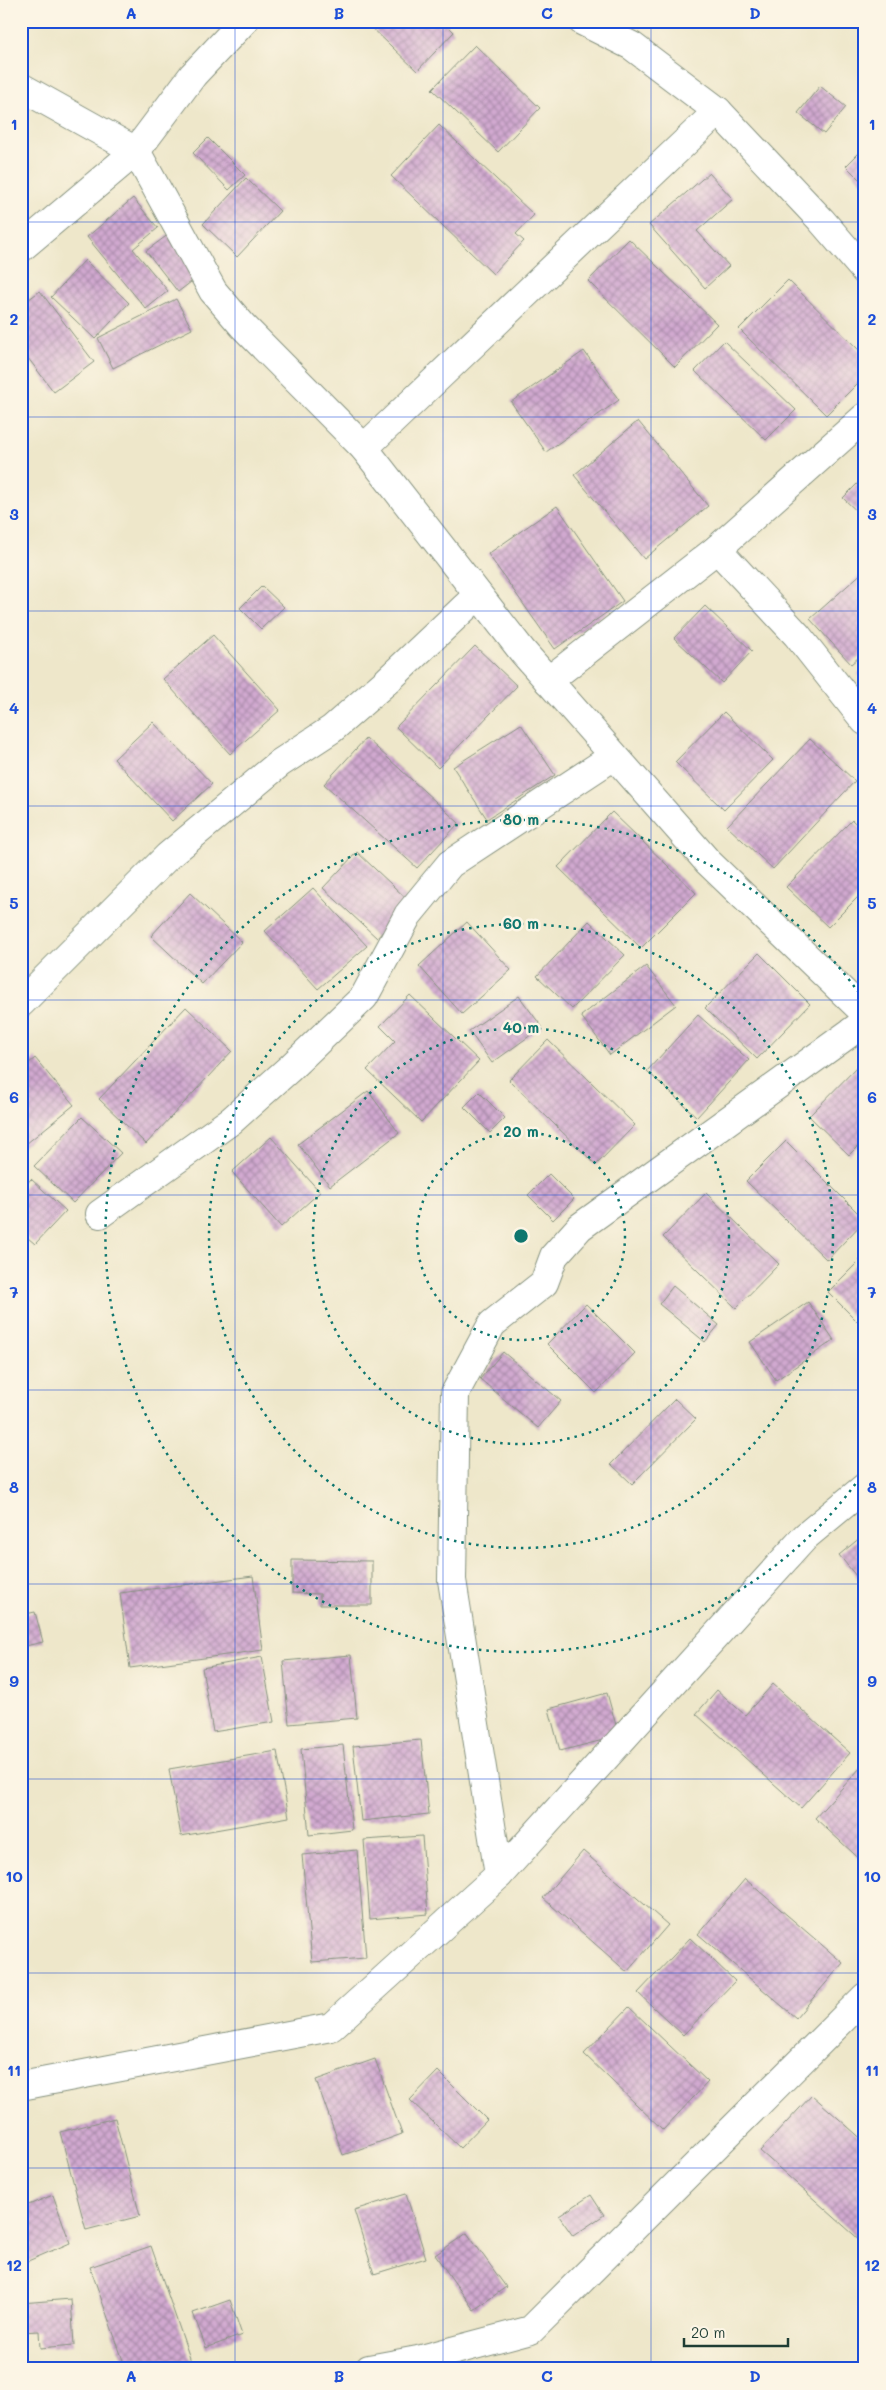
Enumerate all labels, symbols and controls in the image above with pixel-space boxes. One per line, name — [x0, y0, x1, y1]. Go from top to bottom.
text: A — [125, 2, 137, 23]
text: B — [334, 2, 344, 23]
text: C — [541, 2, 553, 23]
text: D — [749, 2, 761, 23]
text: 1 — [10, 113, 18, 134]
text: 1 — [868, 113, 876, 134]
text: 2 — [10, 308, 19, 329]
text: 2 — [868, 308, 877, 329]
text: 3 — [9, 503, 19, 524]
text: 3 — [867, 503, 877, 524]
text: 4 — [9, 697, 19, 718]
text: 4 — [867, 697, 877, 718]
text: 80 m — [503, 809, 539, 829]
text: 5 — [9, 892, 19, 913]
text: 5 — [867, 892, 877, 913]
text: 60 m — [503, 913, 539, 933]
text: 40 m — [503, 1017, 539, 1037]
text: 6 — [9, 1086, 19, 1107]
text: 6 — [867, 1086, 877, 1107]
text: 20 m — [503, 1121, 539, 1141]
centre of rings — [512, 1227, 530, 1245]
text: 7 — [10, 1281, 19, 1302]
text: 7 — [868, 1281, 877, 1302]
text: 8 — [9, 1476, 19, 1497]
text: 8 — [867, 1476, 877, 1497]
text: 9 — [9, 1670, 19, 1691]
text: 9 — [867, 1670, 877, 1691]
text: 10 — [5, 1865, 23, 1886]
text: 10 — [863, 1865, 881, 1886]
text: 11 — [7, 2059, 21, 2080]
text: 11 — [865, 2059, 879, 2080]
text: 12 — [6, 2254, 22, 2275]
text: 12 — [864, 2254, 880, 2275]
scale bar — [684, 2315, 787, 2347]
text: 20 m — [691, 2322, 725, 2342]
text: A — [125, 2365, 137, 2386]
text: B — [334, 2365, 344, 2386]
text: C — [541, 2365, 553, 2386]
text: D — [749, 2365, 761, 2386]

